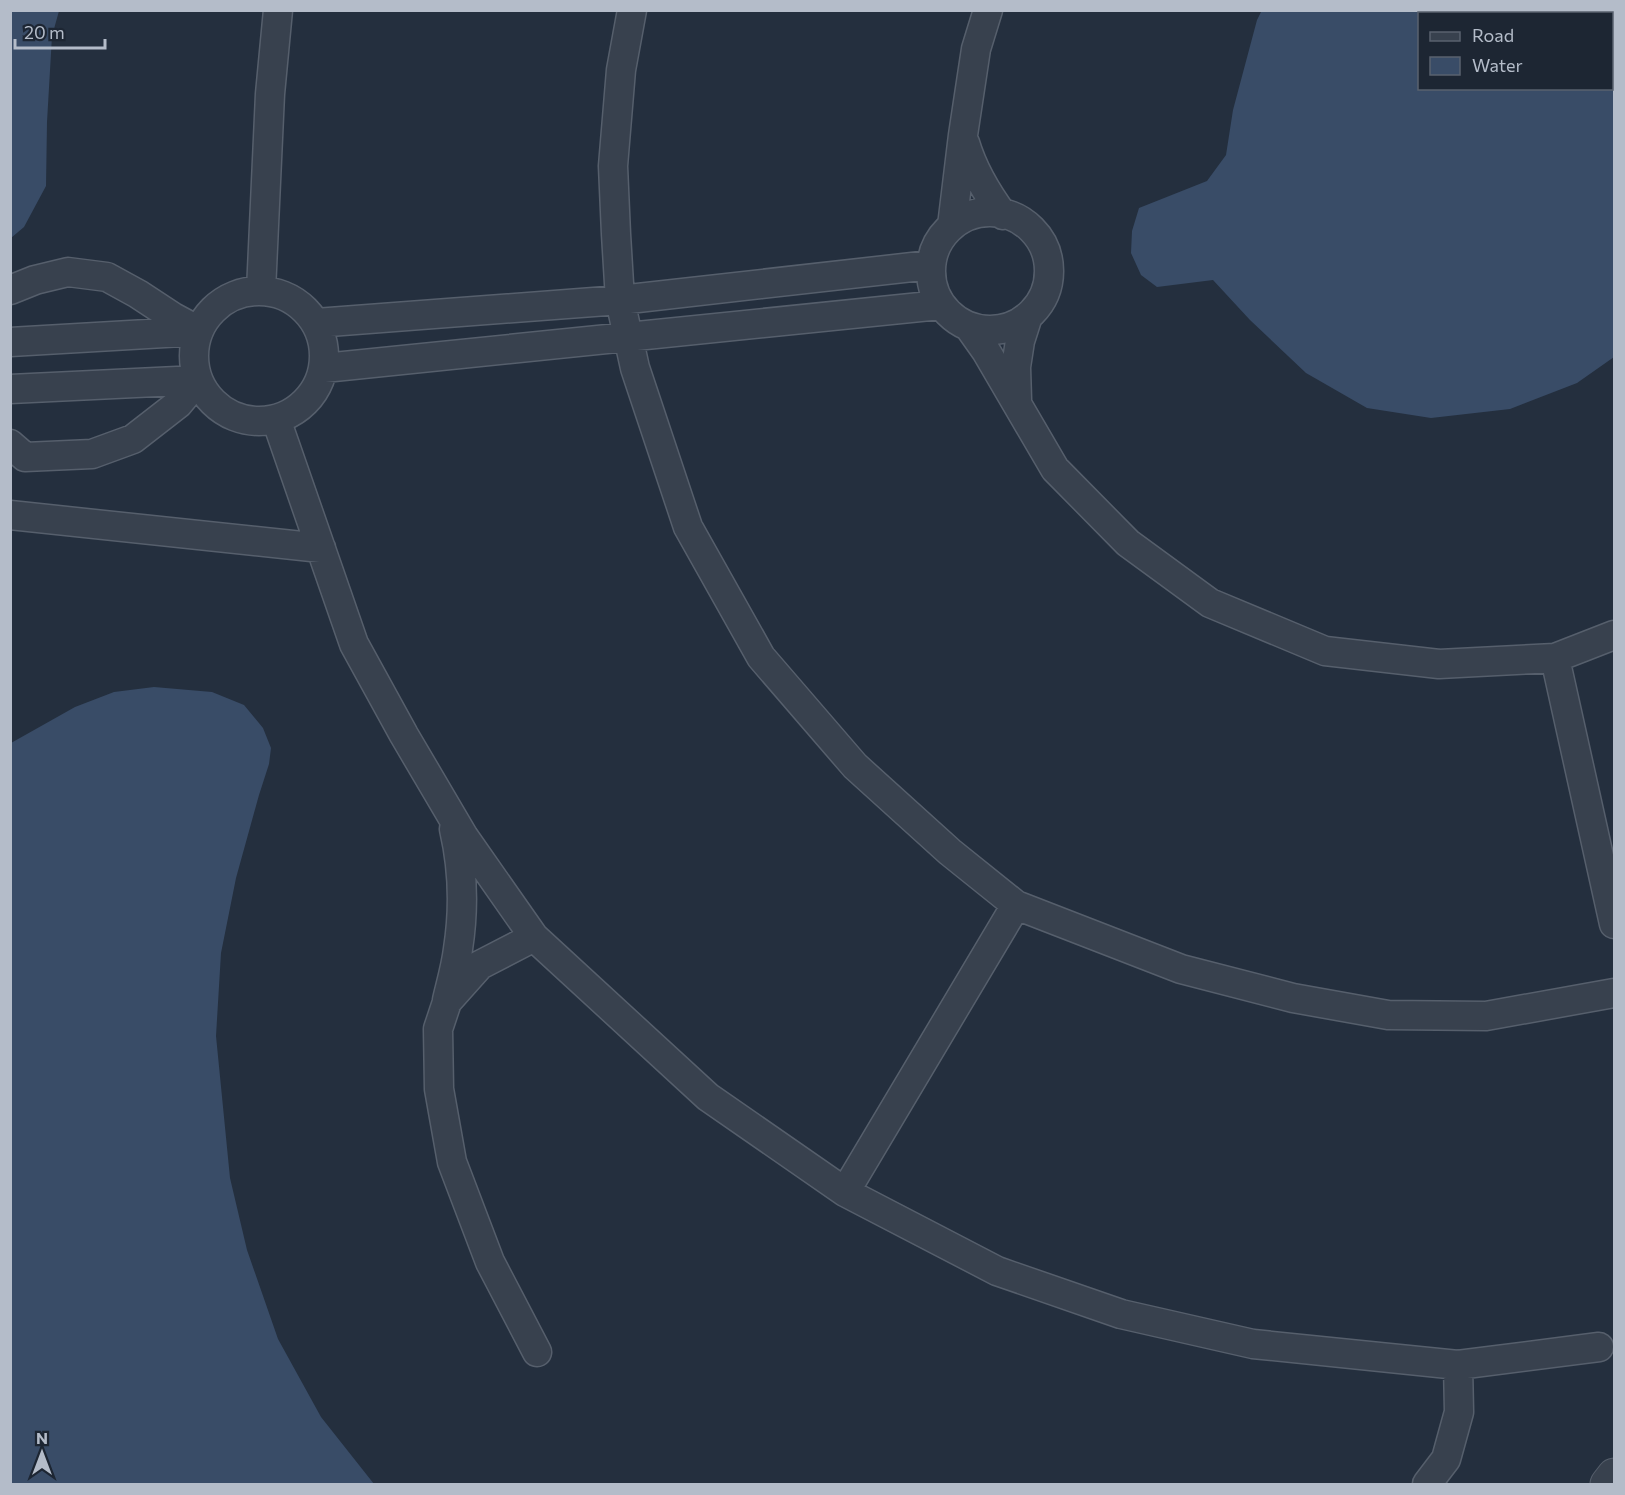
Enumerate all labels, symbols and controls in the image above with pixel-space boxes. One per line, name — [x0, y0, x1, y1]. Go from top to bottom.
scale bar — [15, 12, 105, 50]
legend — [1418, 12, 1613, 90]
text: 20 m — [24, 21, 65, 43]
text: Road — [1472, 24, 1514, 46]
text: Water — [1472, 54, 1523, 76]
north arrow — [12, 1423, 72, 1483]
text: N — [36, 1428, 48, 1447]

